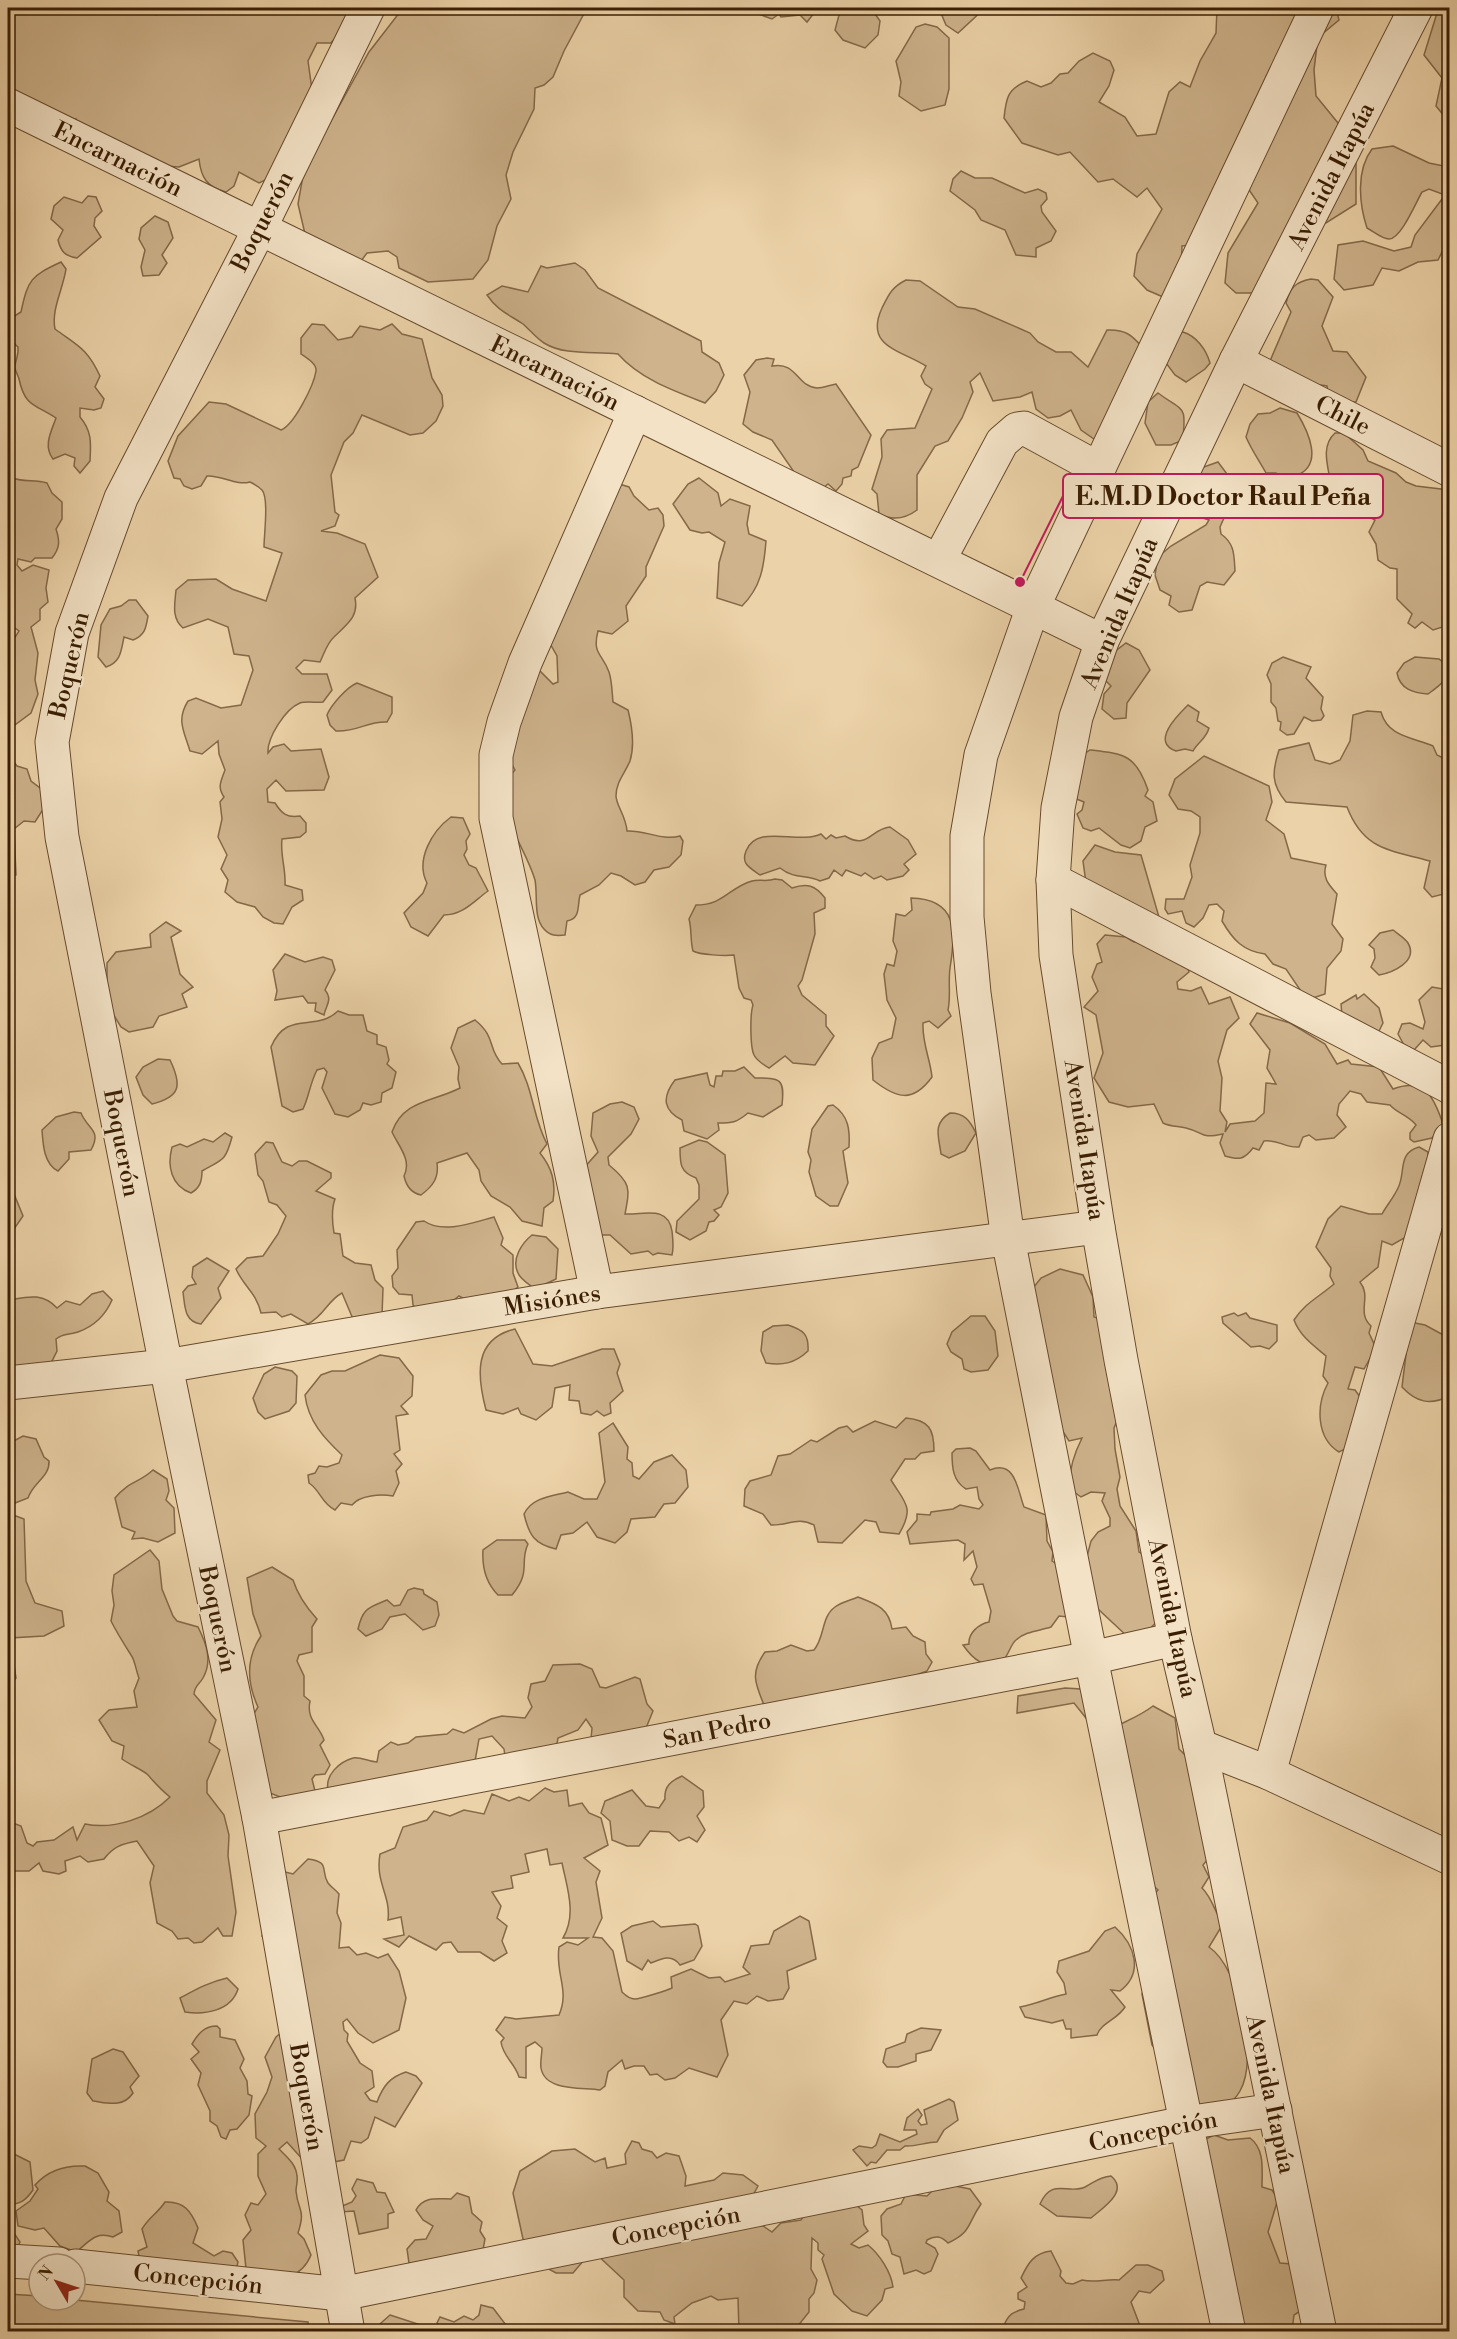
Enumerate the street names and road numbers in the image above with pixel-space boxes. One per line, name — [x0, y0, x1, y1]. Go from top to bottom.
street label: Avenida Itapúa — [1281, 97, 1382, 256]
street label: Encarnación — [48, 116, 187, 204]
street label: Boquerón — [224, 166, 301, 278]
street label: Encarnación — [485, 330, 624, 418]
street label: Chile — [1310, 389, 1375, 442]
street label: Avenida Itapúa — [1074, 532, 1166, 695]
street label: Boquerón — [43, 609, 97, 723]
street label: Avenida Itapúa — [1056, 1057, 1112, 1223]
street label: Boquerón — [96, 1086, 146, 1199]
street label: Misiónes — [501, 1279, 603, 1323]
street label: Avenida Itapúa — [1140, 1535, 1204, 1701]
street label: Boquerón — [191, 1562, 243, 1676]
street label: San Pedro — [661, 1706, 774, 1756]
street label: Avenida Itapúa — [1238, 2011, 1302, 2177]
street label: Boquerón — [282, 2040, 330, 2153]
street label: Concepción — [1086, 2105, 1220, 2159]
street label: Concepción — [609, 2200, 743, 2254]
street label: Concepción — [132, 2258, 264, 2302]

